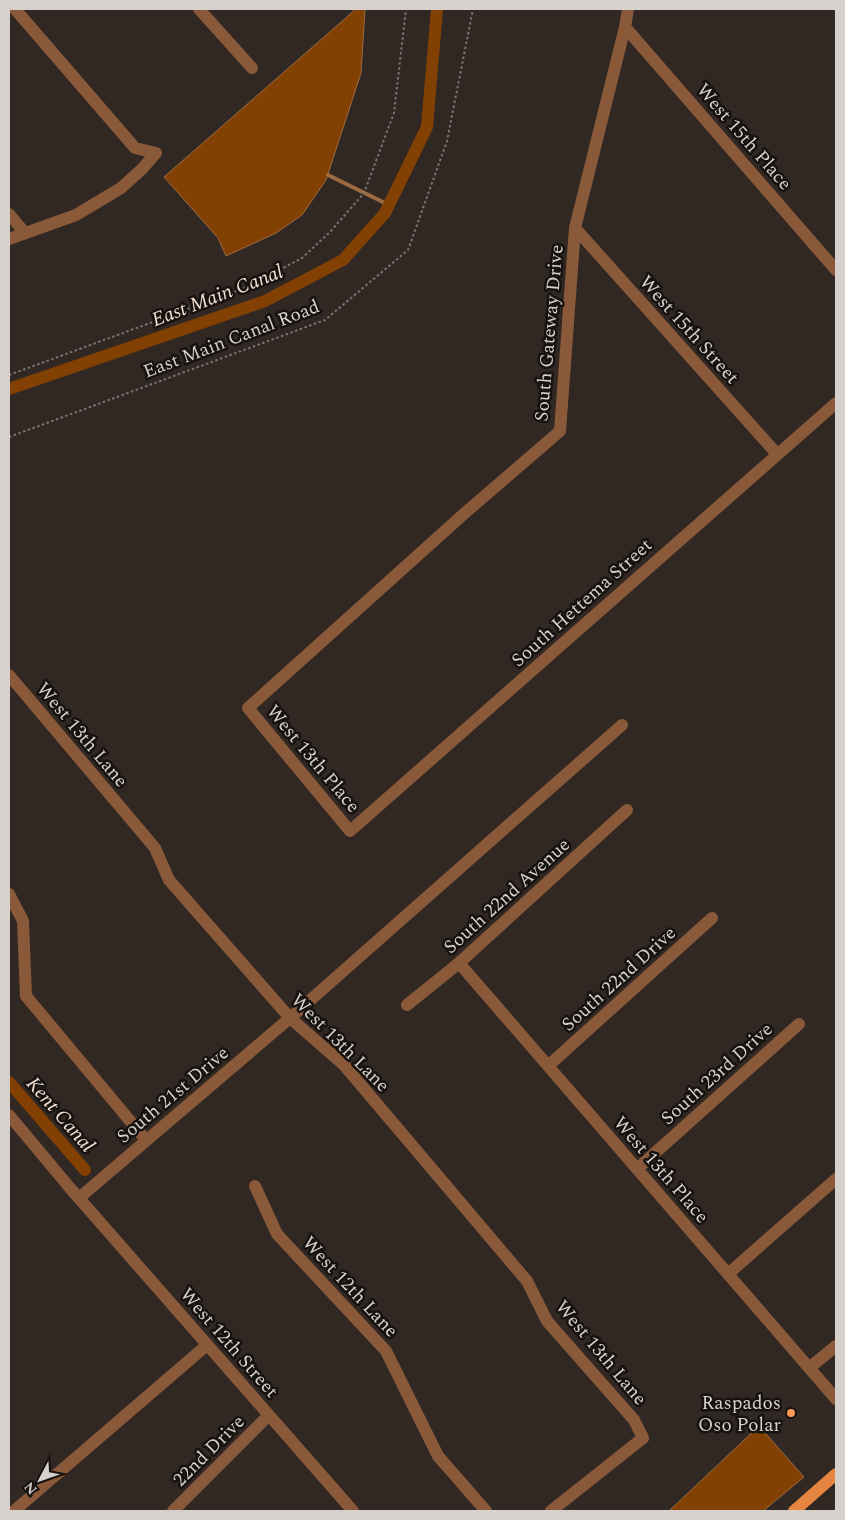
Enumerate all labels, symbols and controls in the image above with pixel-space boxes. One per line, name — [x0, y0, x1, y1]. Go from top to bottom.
street label: West 15th Place — [689, 77, 799, 197]
street label: South Gateway Drive — [527, 243, 572, 423]
water label: East Main Canal — [147, 257, 288, 335]
street label: West 15th Street — [632, 269, 746, 391]
street label: East Main Canal Road — [139, 292, 324, 386]
street label: South Hettema Street — [505, 532, 659, 675]
street label: West 13th Lane — [29, 676, 135, 794]
street label: West 13th Place — [259, 698, 367, 820]
street label: South 22nd Avenue — [437, 831, 577, 961]
street label: South 22nd Drive — [555, 920, 683, 1039]
street label: West 13th Lane — [284, 987, 396, 1099]
street label: South 23rd Drive — [654, 1016, 780, 1133]
street label: South 21st Drive — [110, 1039, 236, 1151]
water label: Kent Canal — [19, 1070, 102, 1159]
street label: West 13th Place — [606, 1110, 716, 1230]
street label: West 12th Lane — [295, 1230, 405, 1344]
street label: West 12th Street — [173, 1281, 285, 1405]
street label: West 13th Lane — [548, 1294, 654, 1412]
place label: Raspados Oso Polar — [698, 1389, 781, 1440]
marker: Raspados Oso Polar — [785, 1407, 797, 1419]
street label: 22nd Drive — [166, 1408, 252, 1494]
north arrow — [15, 1455, 65, 1505]
text: N — [19, 1477, 42, 1499]

